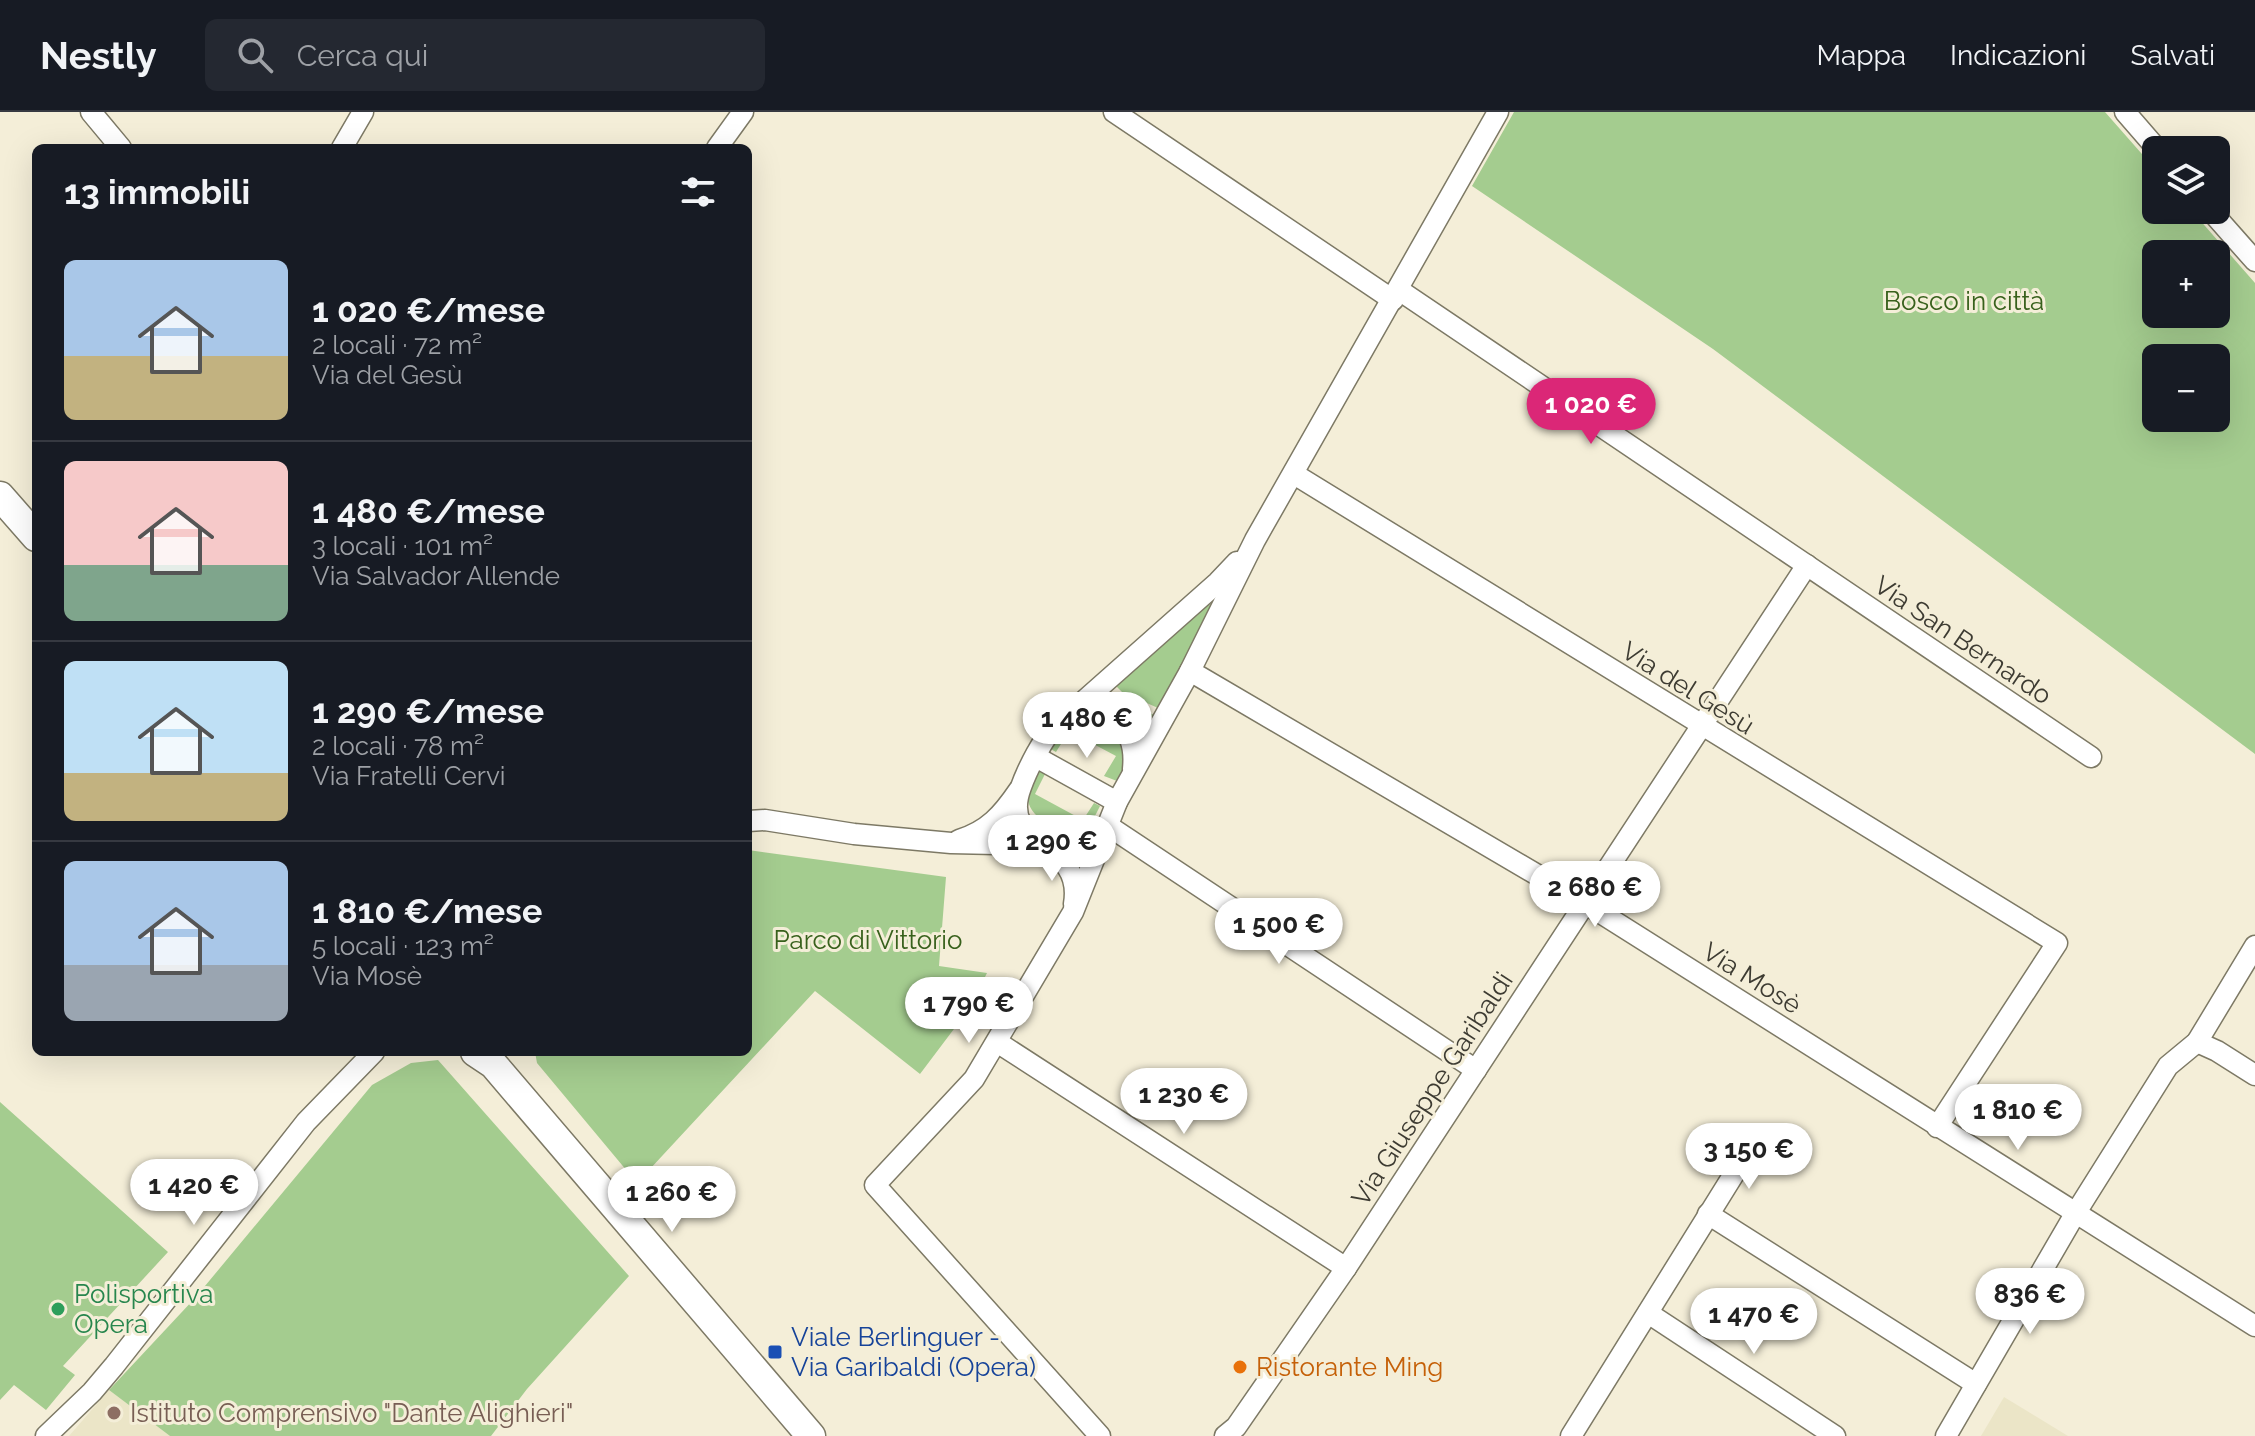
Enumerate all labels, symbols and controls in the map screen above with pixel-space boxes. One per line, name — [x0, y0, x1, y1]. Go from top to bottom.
search box — [205, 19, 765, 91]
text: Nestly — [40, 33, 157, 78]
icon: search — [233, 33, 277, 77]
text: Cerca qui — [297, 38, 428, 73]
text: Mappa — [1817, 39, 1906, 72]
text: Indicazioni — [1950, 39, 2086, 72]
text: Salvati — [2130, 39, 2215, 72]
map controls — [2142, 136, 2230, 432]
button: layers — [2142, 136, 2230, 224]
icon: filters — [676, 170, 720, 214]
text: 13 immobili — [64, 172, 250, 212]
button: + — [2142, 240, 2230, 328]
park label: Bosco in città — [1884, 286, 2044, 316]
text: 1 020 €/mese — [312, 290, 545, 330]
icon: home — [128, 292, 224, 388]
text: 2 locali · 72 m² — [312, 330, 482, 360]
button: − — [2142, 344, 2230, 432]
text: Via del Gesù — [312, 360, 462, 390]
pin: 1 020 € — [1517, 378, 1665, 446]
text: 1 020 € — [1545, 389, 1637, 419]
text: 1 480 €/mese — [312, 491, 545, 531]
icon: home — [128, 493, 224, 589]
text: 3 locali · 101 m² — [312, 531, 493, 561]
text: Via Salvador Allende — [312, 561, 560, 591]
street label: Via San Bernardo — [1869, 570, 2057, 710]
street label: Via del Gesù — [1616, 635, 1760, 741]
text: 1 290 €/mese — [312, 691, 544, 731]
pin: 1 480 € — [1013, 692, 1161, 760]
icon: home — [128, 693, 224, 789]
text: 1 480 € — [1041, 703, 1133, 733]
text: 2 locali · 78 m² — [312, 731, 484, 761]
text: Via Fratelli Cervi — [312, 761, 506, 791]
pin: 1 290 € — [978, 815, 1126, 883]
text: 1 290 € — [1006, 826, 1098, 856]
pin: 2 680 € — [1521, 861, 1669, 929]
text: 2 680 € — [1547, 872, 1643, 902]
text: 1 810 €/mese — [312, 891, 542, 931]
icon: home — [128, 893, 224, 989]
pin: 1 500 € — [1205, 898, 1353, 966]
text: 1 500 € — [1233, 909, 1325, 939]
park label: Parco di Vittorio — [774, 925, 962, 955]
text: 5 locali · 123 m² — [312, 931, 494, 961]
street label: Via Mosè — [1697, 936, 1807, 1020]
text: Via Mosè — [312, 961, 422, 991]
street label: Via Giuseppe Garibaldi — [1345, 967, 1519, 1211]
pin: 1 790 € — [895, 977, 1043, 1045]
text: 1 790 € — [923, 988, 1015, 1018]
pin: 1 230 € — [1110, 1068, 1258, 1136]
text: 1 230 € — [1138, 1079, 1230, 1109]
pin: 1 810 € — [1944, 1084, 2092, 1152]
text: 1 810 € — [1973, 1095, 2063, 1125]
pin: 3 150 € — [1675, 1123, 1823, 1191]
text: 3 150 € — [1704, 1134, 1794, 1164]
pin: 1 420 € — [120, 1159, 268, 1227]
pin: 1 260 € — [598, 1166, 746, 1234]
text: 1 420 € — [148, 1170, 240, 1200]
text: 1 260 € — [626, 1177, 718, 1207]
pin: 836 € — [1974, 1268, 2086, 1336]
place label: Polisportiva Opera — [74, 1279, 213, 1339]
text: 836 € — [1994, 1279, 2066, 1309]
pin: 1 470 € — [1680, 1288, 1828, 1356]
text: 1 470 € — [1708, 1299, 1800, 1329]
marker: Polisportiva Opera — [49, 1300, 67, 1318]
place label: Viale Berlinguer - Via Garibaldi (Opera) — [791, 1322, 1036, 1382]
marker: Viale Berlinguer - Via Garibaldi (Opera) — [766, 1343, 784, 1361]
place label: Ristorante Ming — [1256, 1352, 1443, 1382]
marker: Ristorante Ming — [1231, 1358, 1249, 1376]
place label: Istituto Comprensivo "Dante Alighieri" — [130, 1398, 573, 1428]
marker: Istituto Comprensivo "Dante Alighieri" — [105, 1404, 123, 1422]

